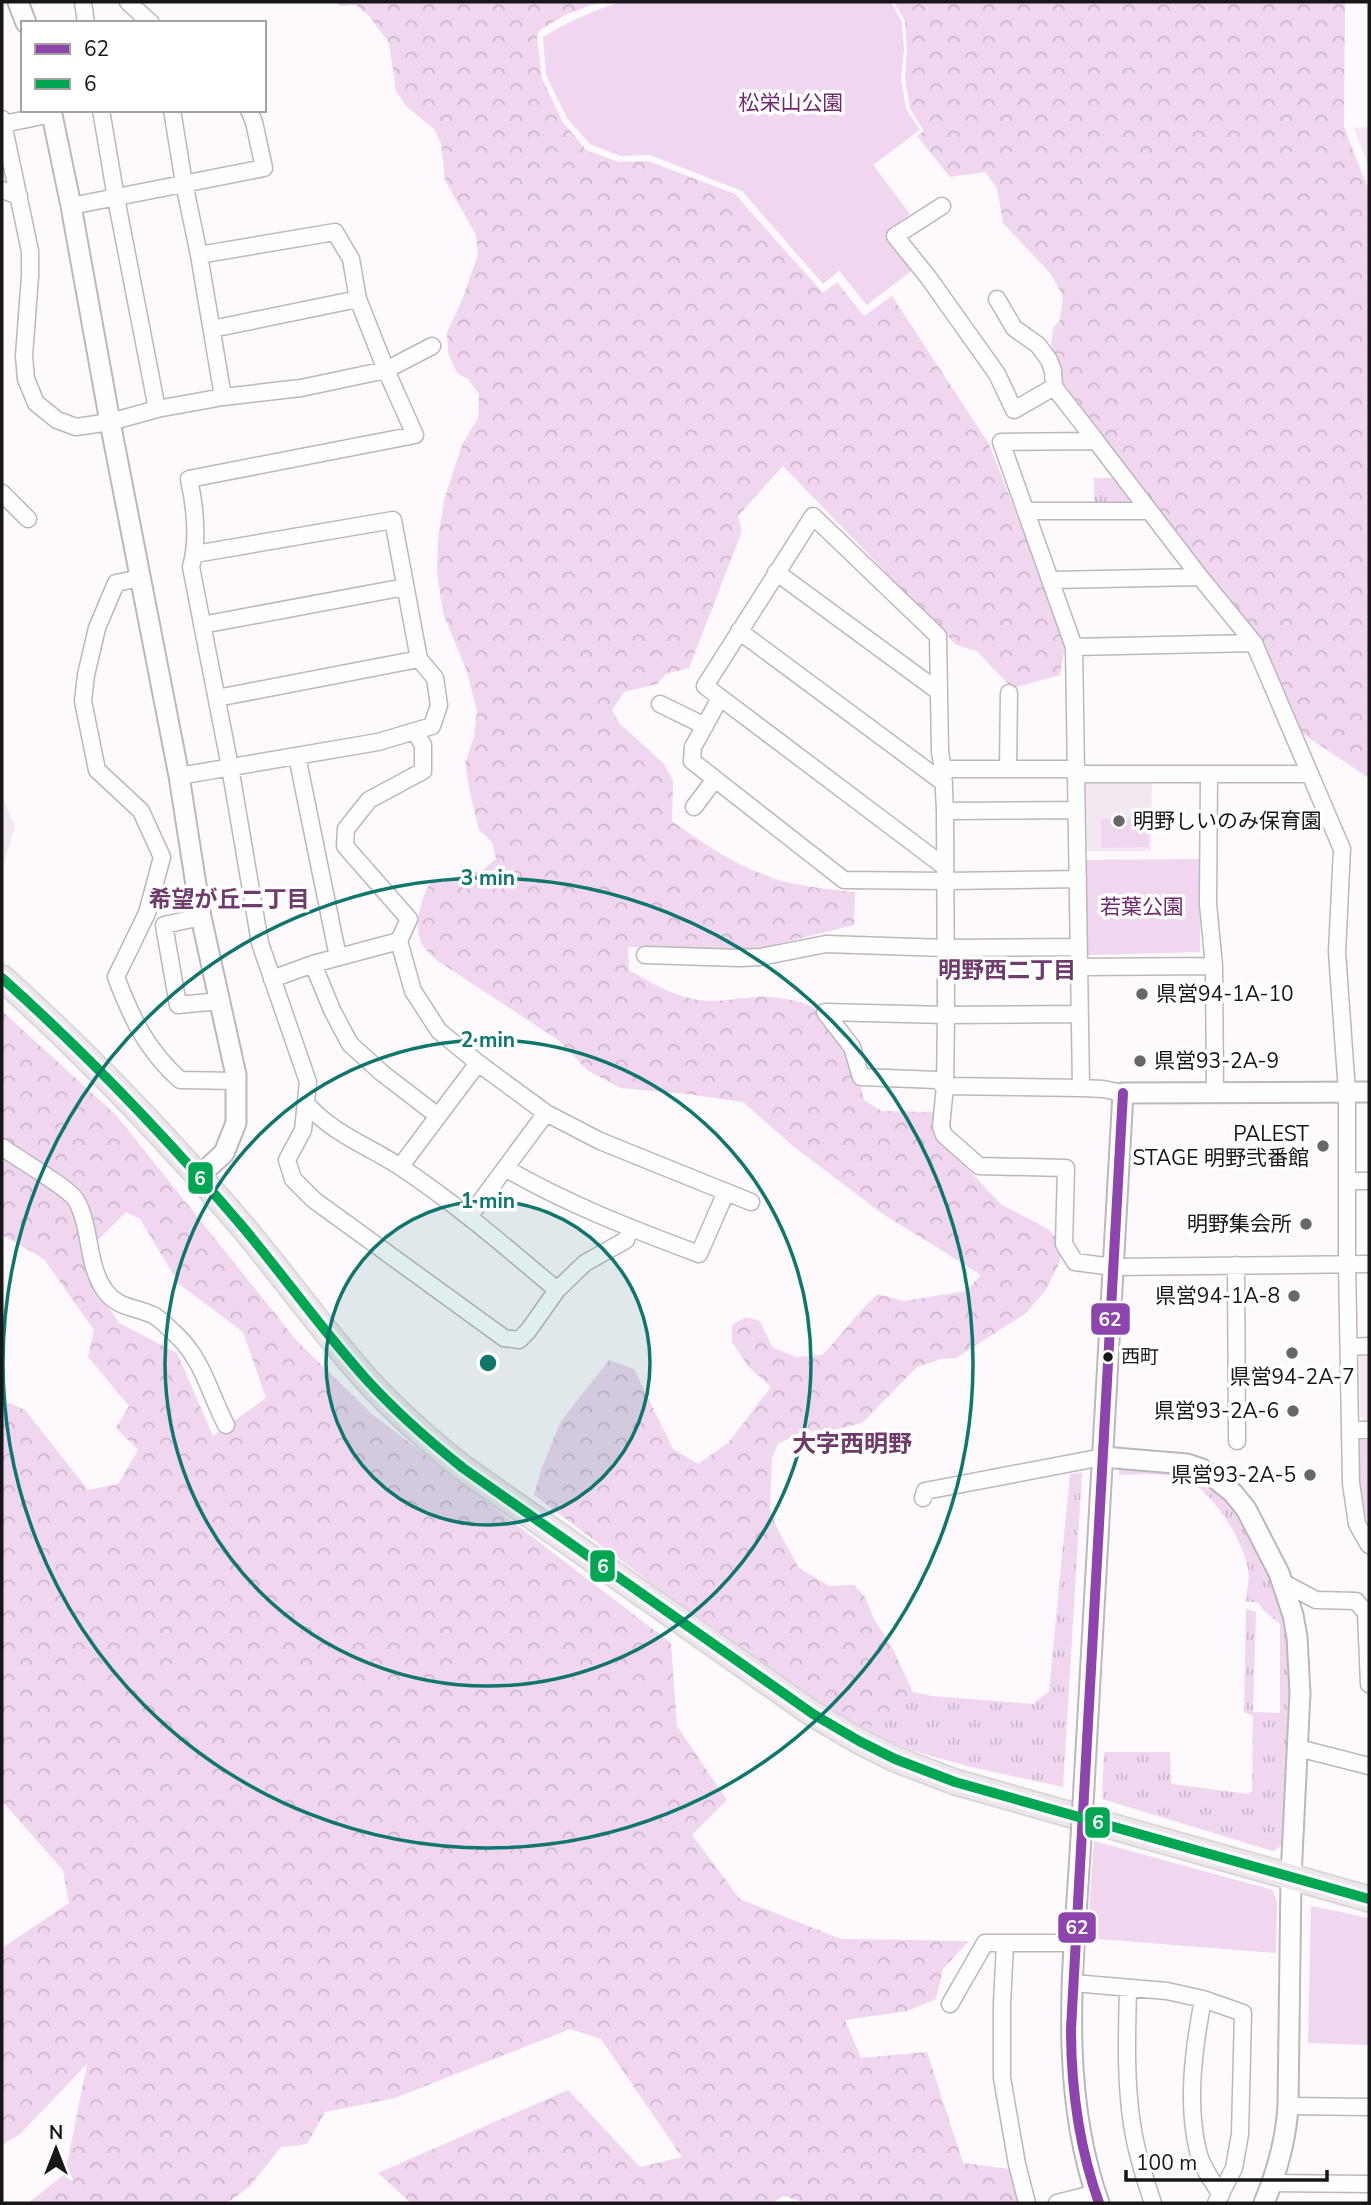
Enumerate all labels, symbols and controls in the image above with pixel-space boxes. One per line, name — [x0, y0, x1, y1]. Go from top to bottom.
legend — [21, 21, 266, 112]
text: 62 — [84, 35, 109, 63]
text: 6 — [84, 70, 97, 98]
park label: 松栄山公園 — [739, 89, 844, 117]
place label: 明野しいのみ保育園 — [1133, 807, 1322, 835]
marker: 明野しいのみ保育園 — [1111, 813, 1127, 829]
text: 3 min — [461, 864, 515, 892]
district label: 希望が丘二丁目 — [149, 884, 310, 915]
park label: 若葉公園 — [1100, 893, 1184, 921]
district label: 明野西二丁目 — [938, 955, 1076, 986]
place label: 県営94-1A-10 — [1156, 980, 1294, 1008]
marker: 県営94-1A-10 — [1134, 986, 1150, 1002]
text: 2 min — [461, 1026, 515, 1054]
place label: 県営93-2A-9 — [1154, 1047, 1279, 1075]
marker: 県営93-2A-9 — [1132, 1053, 1148, 1069]
place label: PALEST STAGE 明野弐番館 — [1132, 1120, 1309, 1172]
marker: PALEST STAGE 明野弐番館 — [1315, 1138, 1331, 1154]
line badge: 6 — [187, 1161, 214, 1195]
text: 6 — [194, 1166, 206, 1192]
text: 1 min — [461, 1187, 515, 1215]
place label: 明野集会所 — [1187, 1210, 1292, 1238]
marker: 明野集会所 — [1298, 1216, 1314, 1232]
place label: 県営94-1A-8 — [1155, 1282, 1280, 1310]
marker: 県営94-1A-8 — [1286, 1288, 1302, 1304]
line badge: 62 — [1090, 1302, 1131, 1336]
text: 62 — [1099, 1307, 1121, 1333]
place label: 西町 — [1121, 1344, 1159, 1370]
marker: 県営94-2A-7 — [1284, 1345, 1300, 1361]
marker: 西町 — [1101, 1350, 1115, 1364]
centre of rings — [476, 1351, 500, 1375]
place label: 県営94-2A-7 — [1229, 1363, 1355, 1391]
place label: 県営93-2A-6 — [1154, 1397, 1279, 1425]
marker: 県営93-2A-6 — [1285, 1403, 1301, 1419]
district label: 大字西明野 — [792, 1428, 912, 1460]
place label: 県営93-2A-5 — [1171, 1461, 1296, 1489]
marker: 県営93-2A-5 — [1302, 1467, 1318, 1483]
line badge: 6 — [589, 1549, 616, 1583]
text: 6 — [597, 1554, 609, 1580]
line badge: 6 — [1084, 1806, 1111, 1839]
text: 6 — [1092, 1810, 1104, 1836]
line badge: 62 — [1057, 1911, 1097, 1944]
text: 62 — [1066, 1915, 1088, 1941]
north arrow — [21, 2114, 91, 2184]
text: N — [49, 2120, 63, 2146]
scale bar — [1126, 2138, 1327, 2182]
text: 100 m — [1136, 2149, 1197, 2177]

